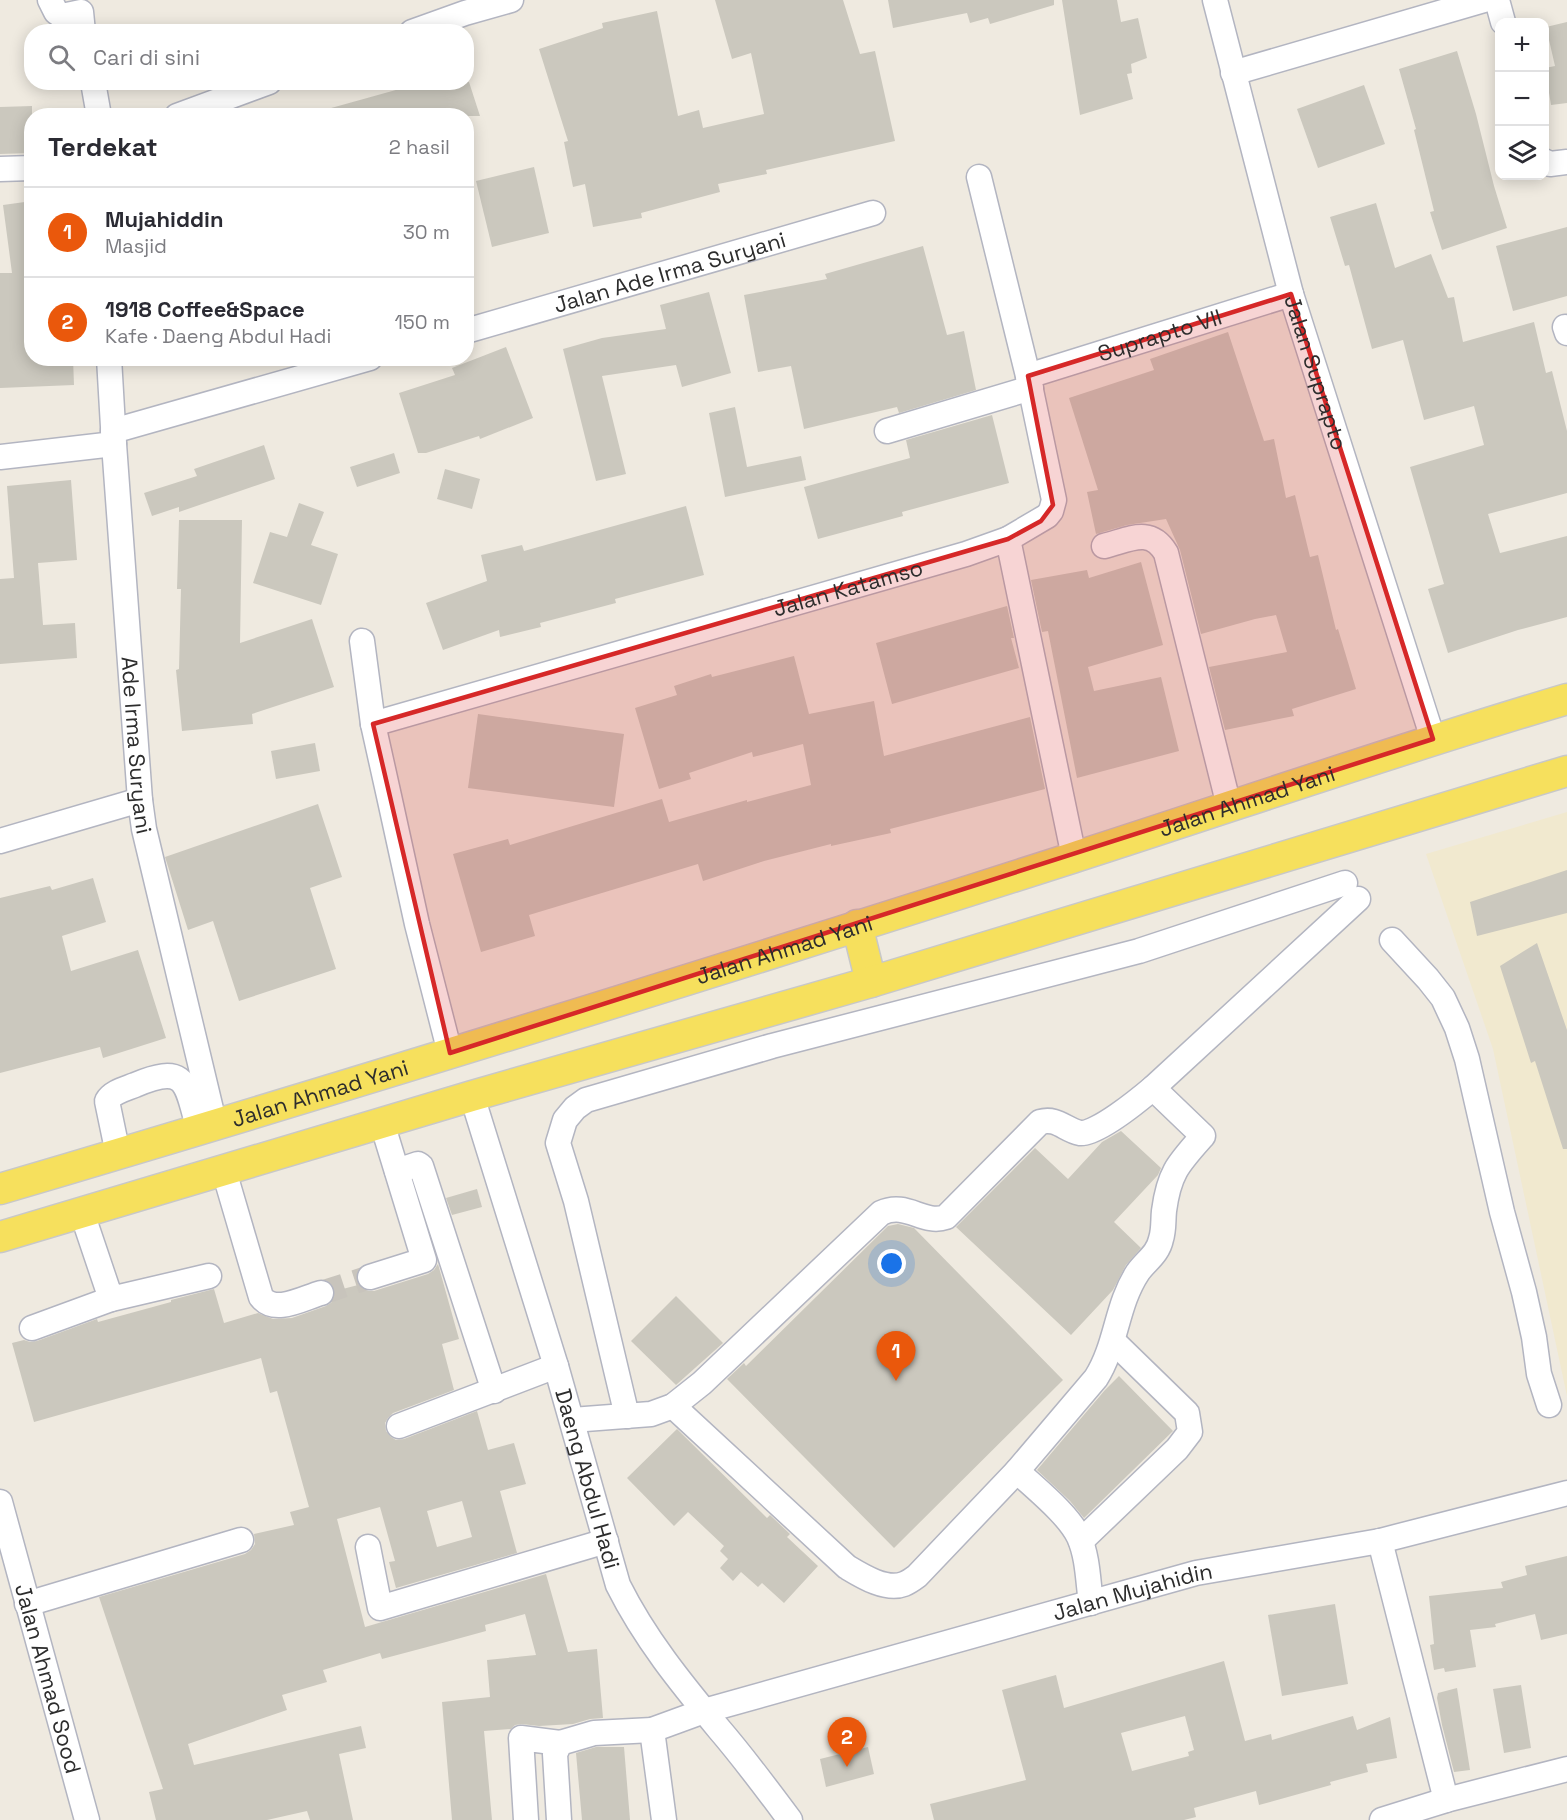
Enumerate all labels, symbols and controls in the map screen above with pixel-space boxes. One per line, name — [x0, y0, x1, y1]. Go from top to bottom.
map controls — [1495, 18, 1549, 180]
button: + — [1495, 18, 1549, 72]
search box — [24, 24, 474, 90]
icon: search — [45, 41, 78, 74]
text: Cari di sini — [93, 43, 200, 71]
button: − — [1495, 72, 1549, 126]
button: layers — [1495, 126, 1549, 180]
text: Terdekat — [48, 130, 158, 164]
text: 2 hasil — [389, 134, 450, 160]
text: Mujahiddin — [105, 205, 223, 233]
text: 1 — [63, 219, 72, 245]
text: 30 m — [403, 219, 450, 245]
street label: Jalan Ade Irma Suryani — [550, 225, 789, 319]
text: Masjid — [105, 233, 167, 259]
street label: Jalan Suprapto — [1278, 291, 1354, 453]
text: 1918 Coffee&Space — [105, 295, 305, 323]
street label: Suprapto VII — [1094, 302, 1225, 367]
text: 2 — [62, 309, 73, 335]
text: 150 m — [395, 309, 450, 335]
text: Kafe · Daeng Abdul Hadi — [105, 323, 331, 349]
street label: Jalan Katamso — [770, 553, 926, 623]
street label: Ade Irma Suryani — [116, 655, 159, 837]
street label: Jalan Ahmad Yani — [1155, 759, 1338, 843]
street label: Jalan Ahmad Yani — [693, 908, 876, 990]
street label: Jalan Ahmad Yani — [228, 1053, 412, 1133]
your location — [877, 1249, 906, 1278]
pin: 1 — [876, 1332, 916, 1381]
street label: Daeng Abdul Hadi — [549, 1385, 627, 1572]
street label: Jalan Mujahidin — [1049, 1556, 1215, 1627]
street label: Jalan Ahmad Sood — [9, 1581, 88, 1776]
pin: 2 — [828, 1718, 866, 1767]

